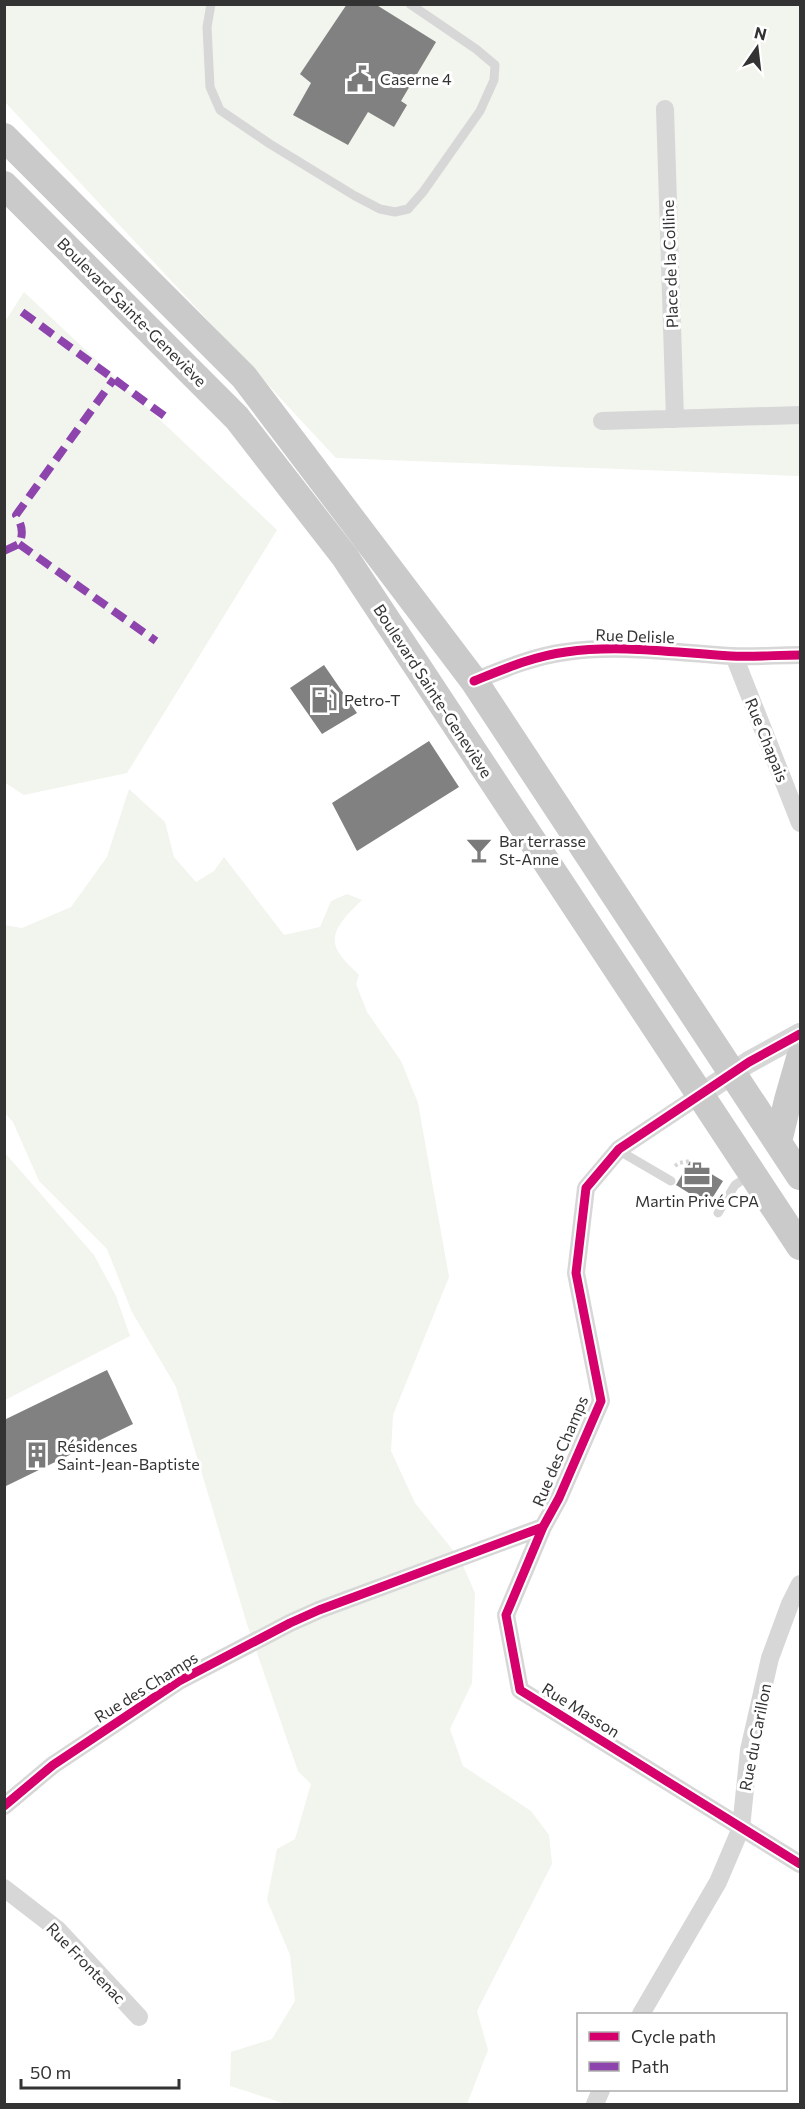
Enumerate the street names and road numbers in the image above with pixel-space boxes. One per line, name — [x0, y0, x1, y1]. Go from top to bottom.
street label: Place de la Colline — [658, 199, 681, 329]
street label: Boulevard Sainte-Geneviève — [54, 233, 211, 390]
street label: Boulevard Sainte-Geneviève — [370, 600, 497, 781]
street label: Rue Delisle — [595, 625, 675, 646]
street label: Rue Chapais — [742, 695, 793, 785]
street label: Rue des Champs — [528, 1393, 591, 1509]
street label: Rue des Champs — [91, 1647, 201, 1726]
street label: Rue Masson — [539, 1678, 624, 1741]
street label: Rue du Carillon — [735, 1682, 774, 1792]
street label: Rue Frontenac — [43, 1918, 130, 2007]

